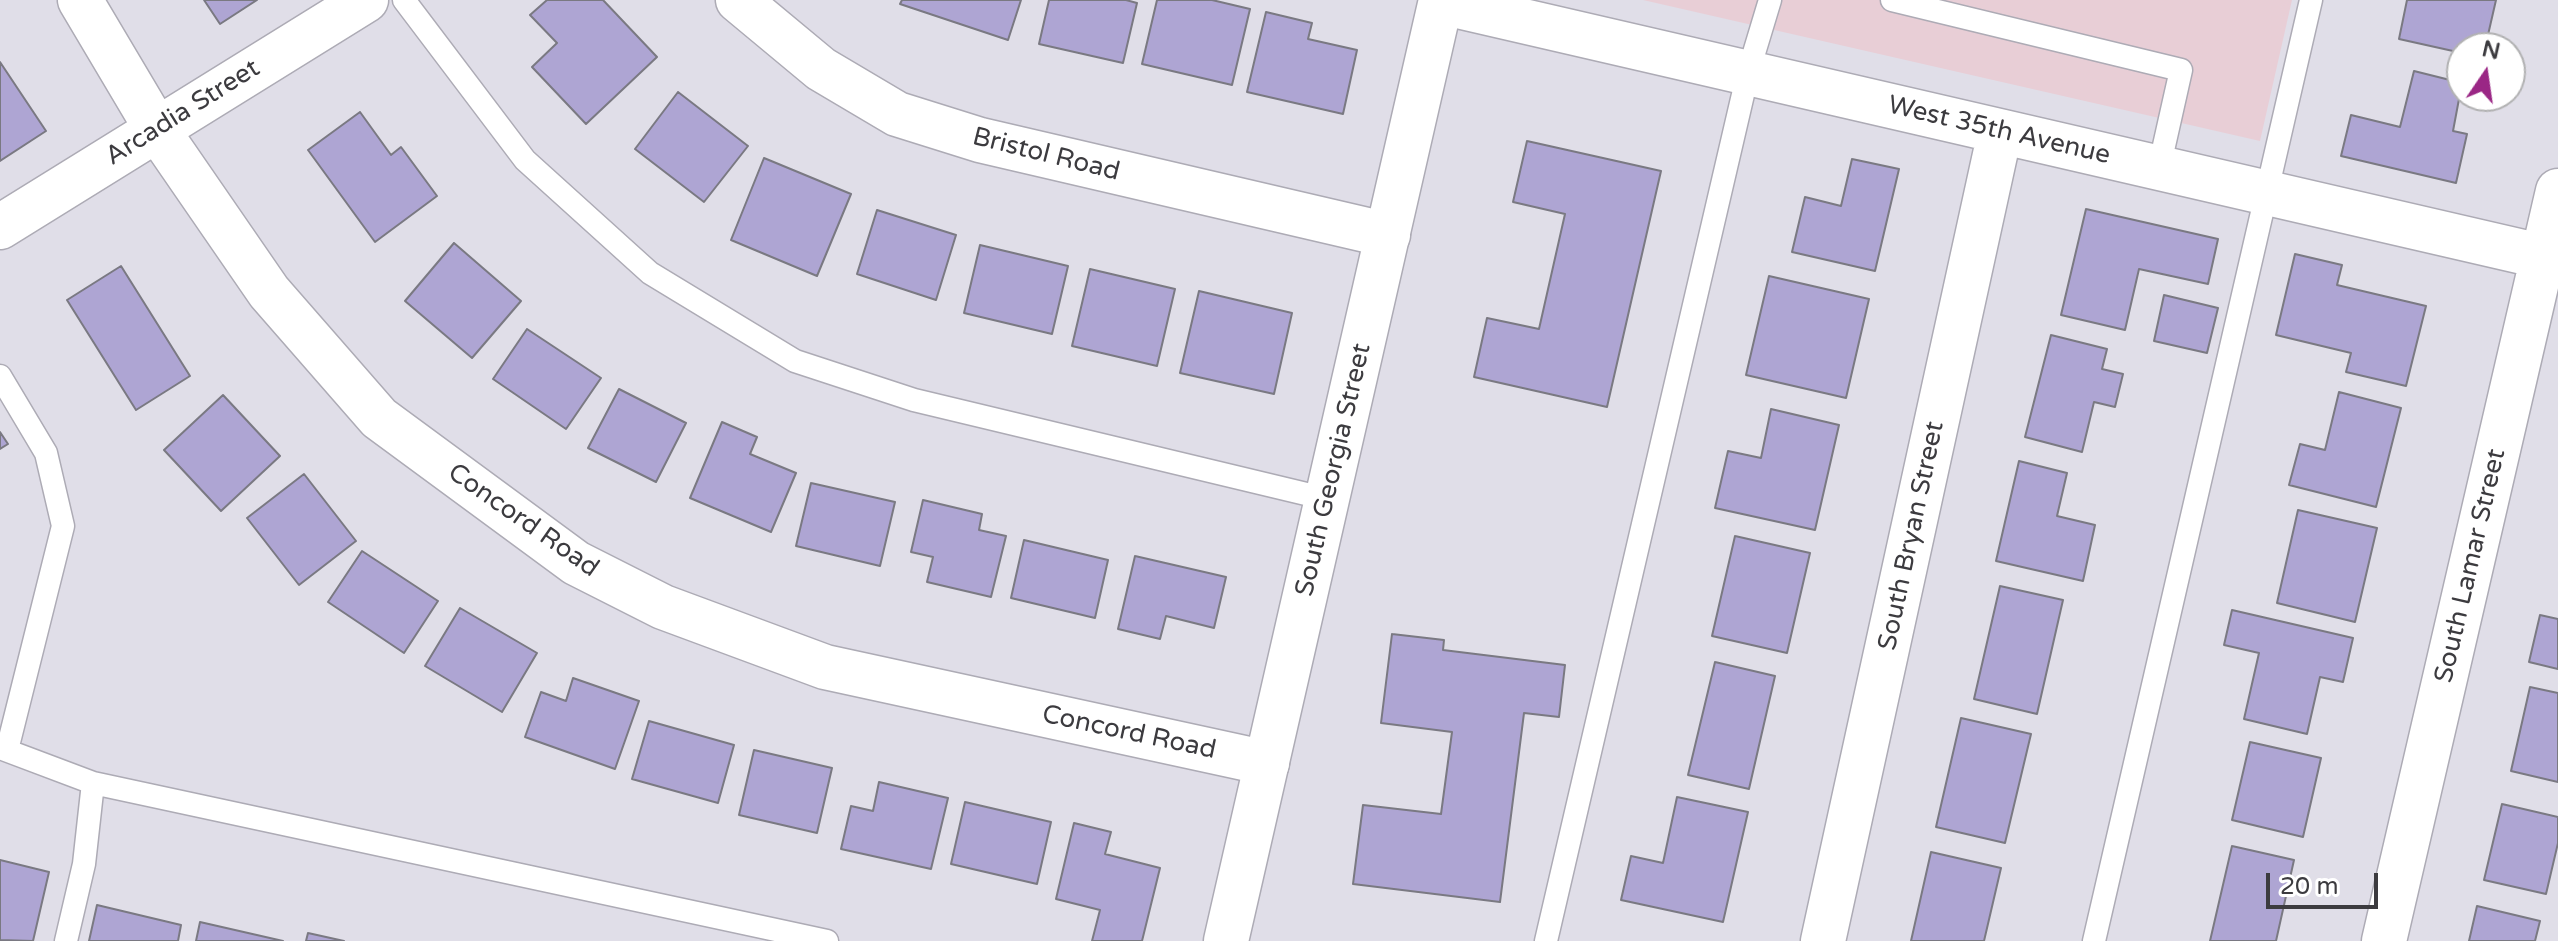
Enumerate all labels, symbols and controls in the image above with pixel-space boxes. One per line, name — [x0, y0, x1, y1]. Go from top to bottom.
north arrow — [2446, 32, 2526, 112]
text: N — [2479, 36, 2502, 65]
street label: Arcadia Street — [100, 53, 266, 173]
street label: West 35th Avenue — [1885, 90, 2113, 172]
street label: Bristol Road — [969, 122, 1123, 188]
street label: South Georgia Street — [1290, 341, 1378, 599]
street label: South Bryan Street — [1872, 419, 1952, 653]
street label: South Lamar Street — [2429, 446, 2513, 686]
street label: Concord Road — [442, 457, 604, 585]
street label: Concord Road — [1039, 699, 1219, 767]
scale bar — [2270, 857, 2382, 907]
text: 20 m — [2280, 872, 2338, 901]

